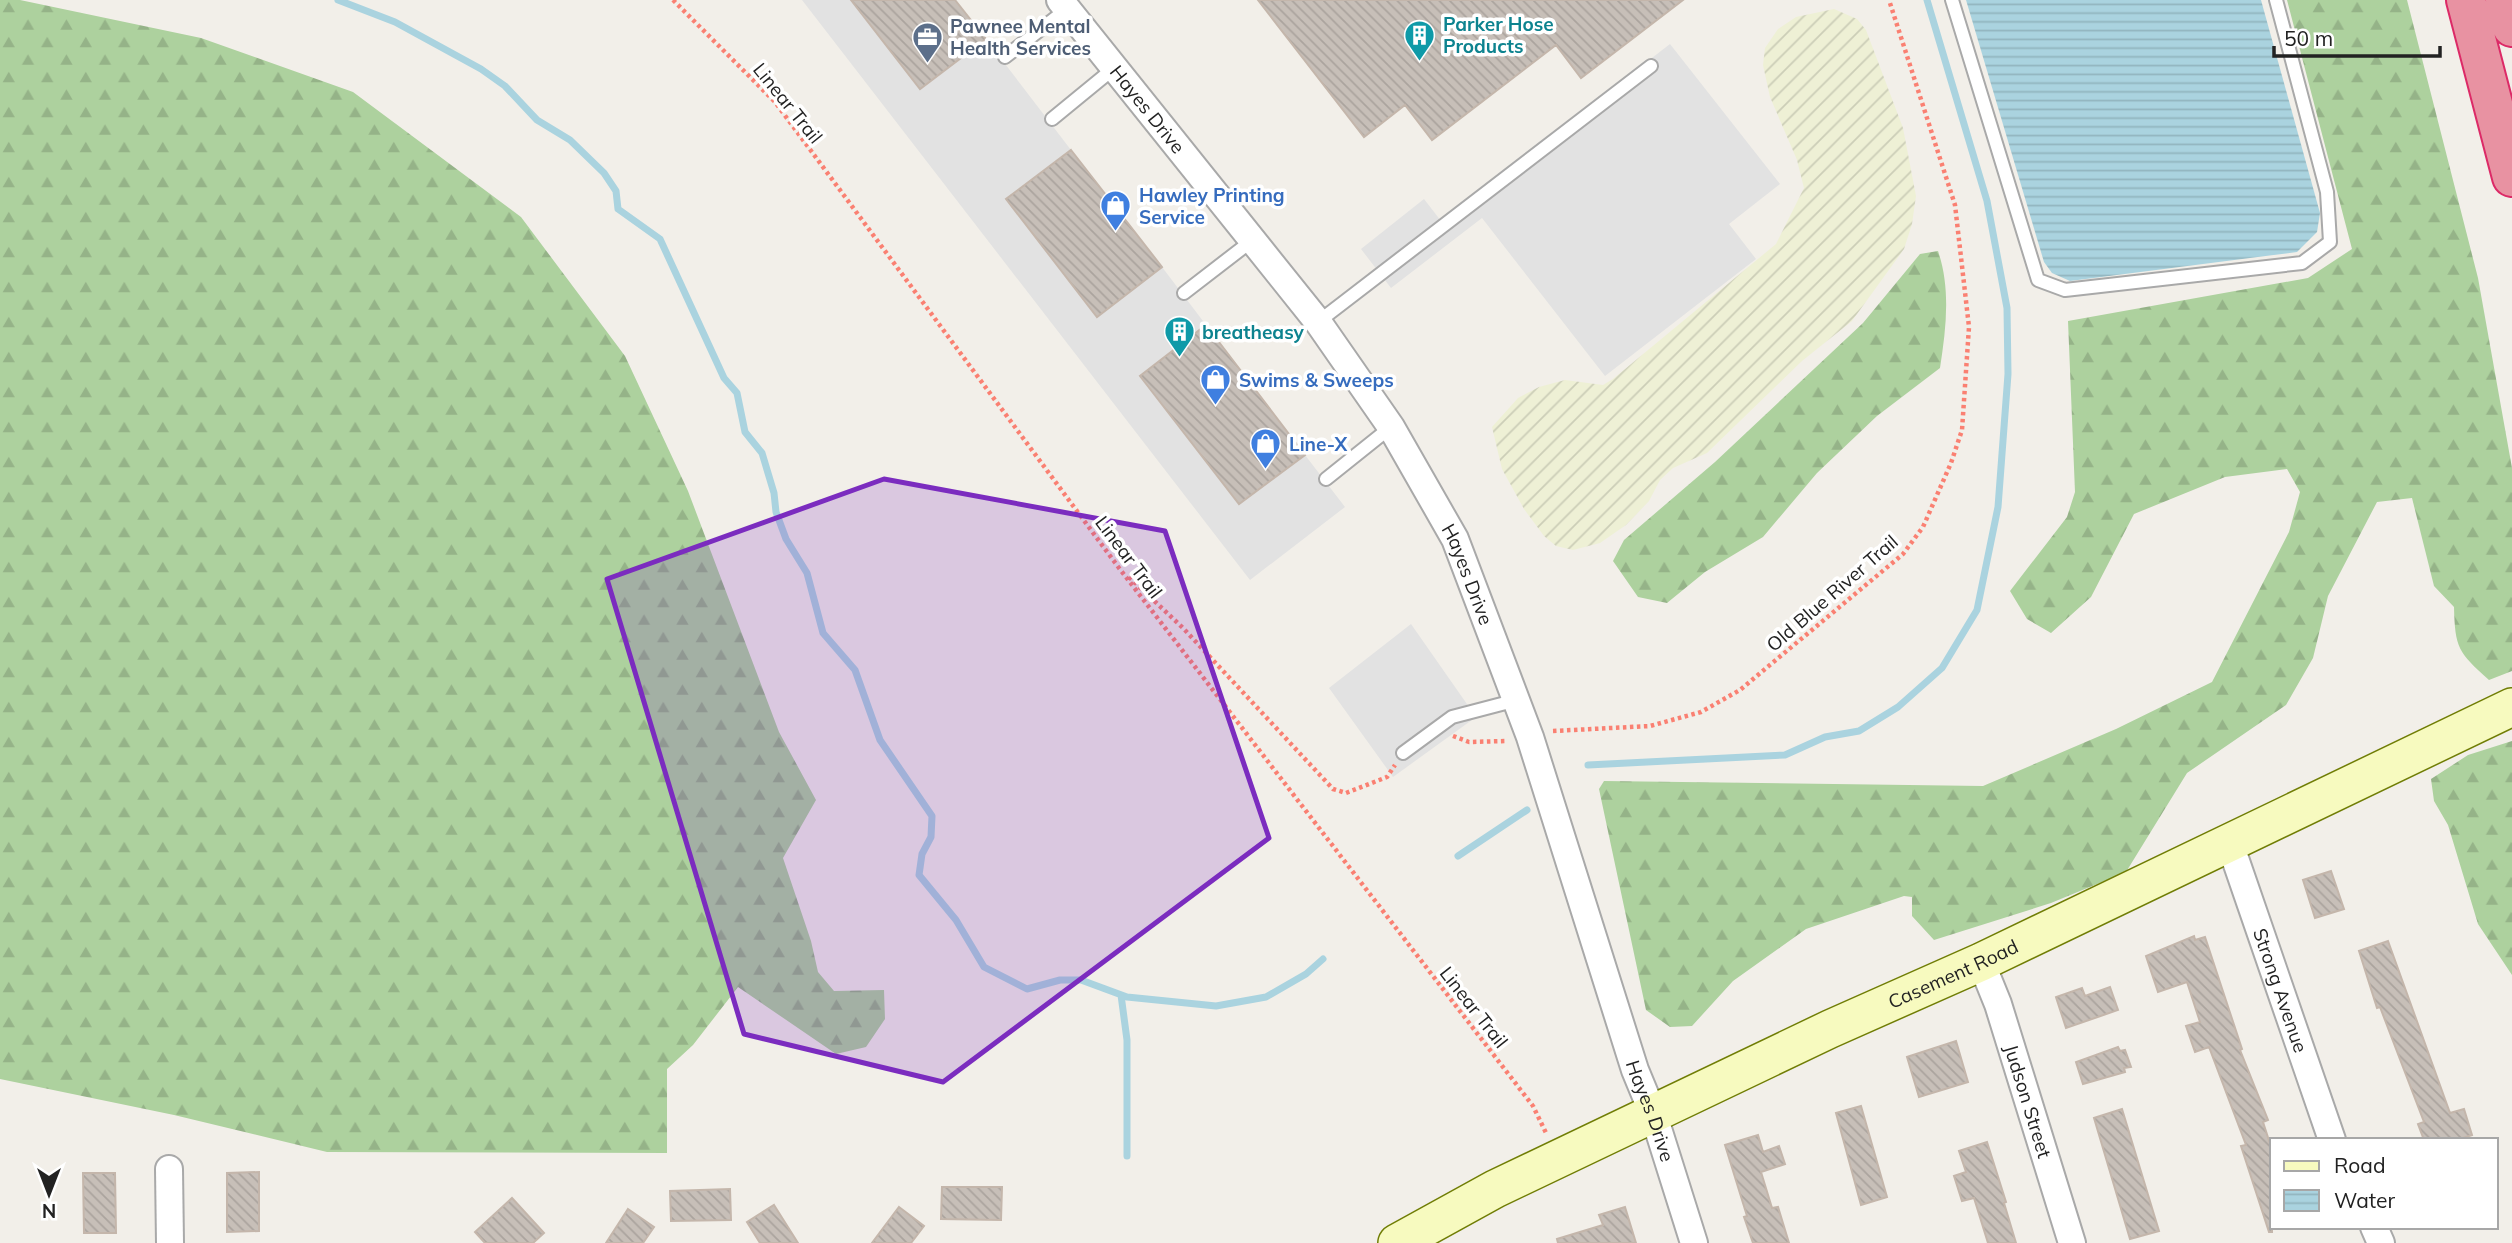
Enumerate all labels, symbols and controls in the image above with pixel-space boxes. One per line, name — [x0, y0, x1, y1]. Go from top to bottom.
place label: Parker Hose Products — [1443, 12, 1554, 58]
place label: Pawnee Mental Health Services — [950, 14, 1091, 60]
scale bar — [2274, 14, 2440, 58]
building icon: Parker Hose Products — [1403, 18, 1437, 62]
office icon: Pawnee Mental Health Services — [910, 20, 944, 64]
text: 50 m — [2284, 25, 2333, 51]
street label: Linear Trail — [748, 58, 828, 148]
street label: Hayes Drive — [1105, 60, 1190, 158]
place label: Hawley Printing Service — [1139, 183, 1285, 229]
shop icon: Hawley Printing Service — [1099, 189, 1133, 233]
building icon: breatheasy — [1162, 315, 1196, 359]
place label: breatheasy — [1202, 320, 1304, 344]
shop icon: Swims & Sweeps — [1199, 363, 1233, 407]
place label: Swims & Sweeps — [1239, 368, 1394, 392]
shop icon: Line-X — [1249, 427, 1283, 471]
place label: Line-X — [1289, 432, 1348, 456]
street label: Linear Trail — [1090, 511, 1168, 603]
street label: Hayes Drive — [1437, 519, 1498, 628]
street label: Old Blue River Trail — [1761, 529, 1903, 657]
street label: Strong Avenue — [2248, 925, 2313, 1056]
street label: Casement Road — [1884, 934, 2022, 1014]
street label: Linear Trail — [1435, 961, 1513, 1053]
street label: Judson Street — [1999, 1041, 2057, 1161]
street label: Hayes Drive — [1621, 1057, 1680, 1165]
legend — [2270, 1138, 2498, 1229]
text: Road — [2334, 1152, 2385, 1178]
north arrow — [14, 1159, 84, 1229]
text: Water — [2334, 1187, 2395, 1213]
text: N — [42, 1199, 56, 1223]

